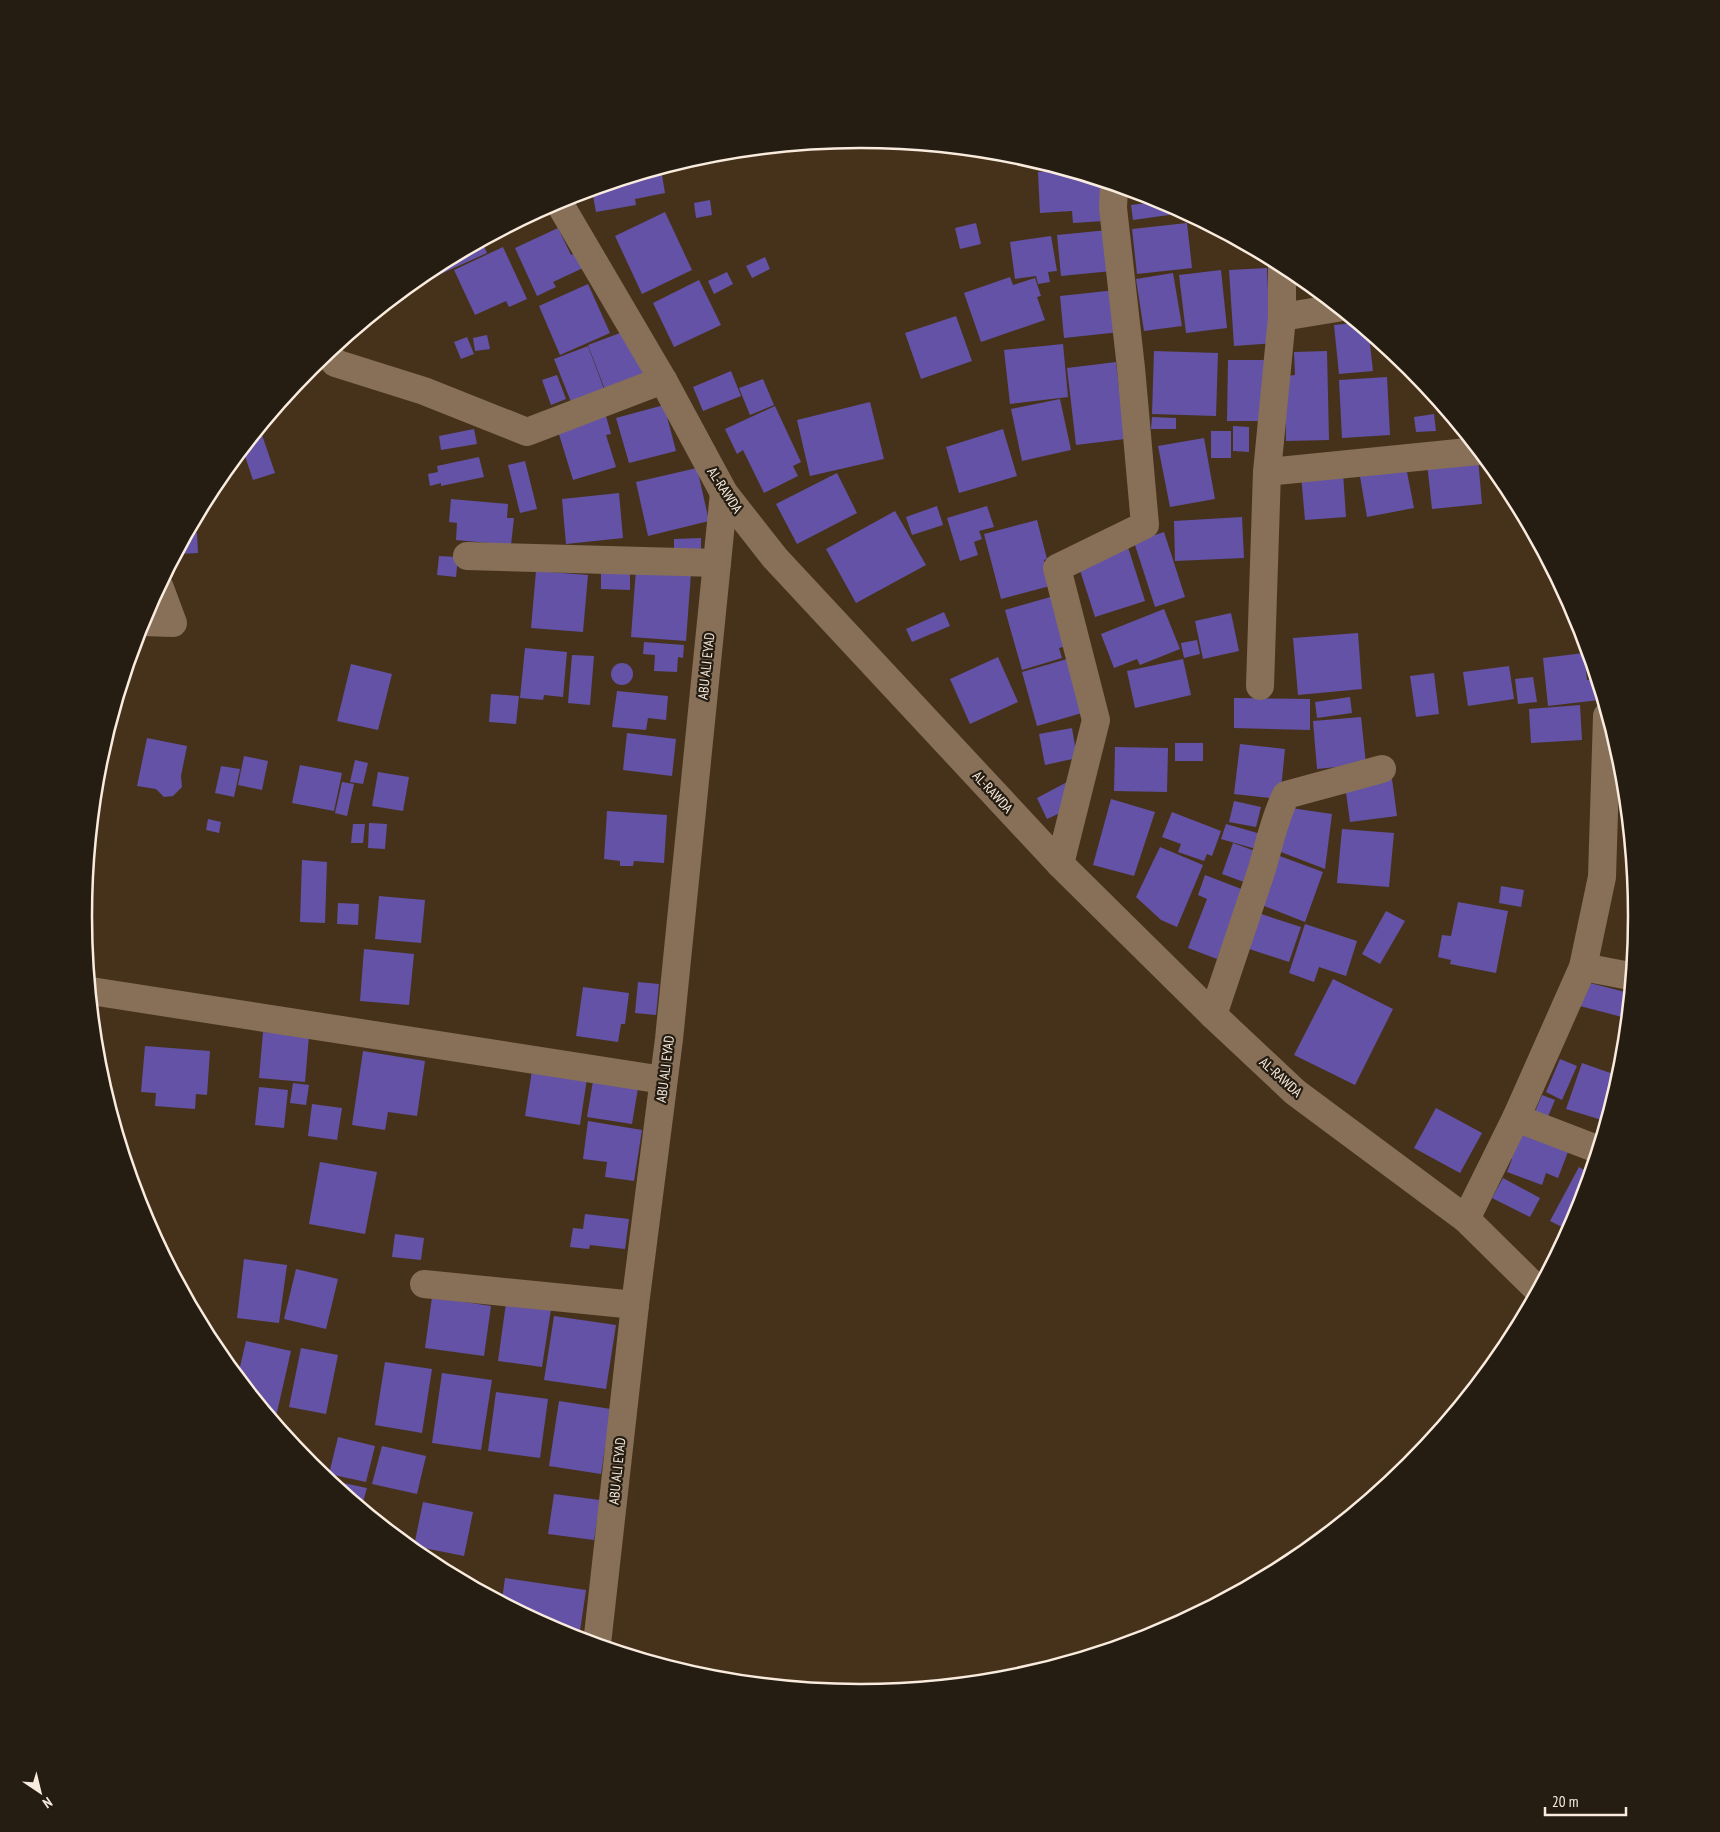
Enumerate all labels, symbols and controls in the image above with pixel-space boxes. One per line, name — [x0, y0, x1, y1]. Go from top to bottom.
street label: AL-RAWDA — [703, 464, 747, 517]
street label: ABU ALI EYAD — [694, 632, 718, 700]
street label: AL-RAWDA — [969, 767, 1017, 817]
street label: ABU ALI EYAD — [652, 1034, 678, 1104]
street label: AL-RAWDA — [1256, 1053, 1306, 1101]
street label: ABU ALI EYAD — [605, 1437, 629, 1505]
north arrow — [15, 1767, 65, 1817]
scale bar — [1545, 1784, 1626, 1816]
text: 20 m — [1552, 1792, 1578, 1811]
text: N — [39, 1793, 56, 1812]

